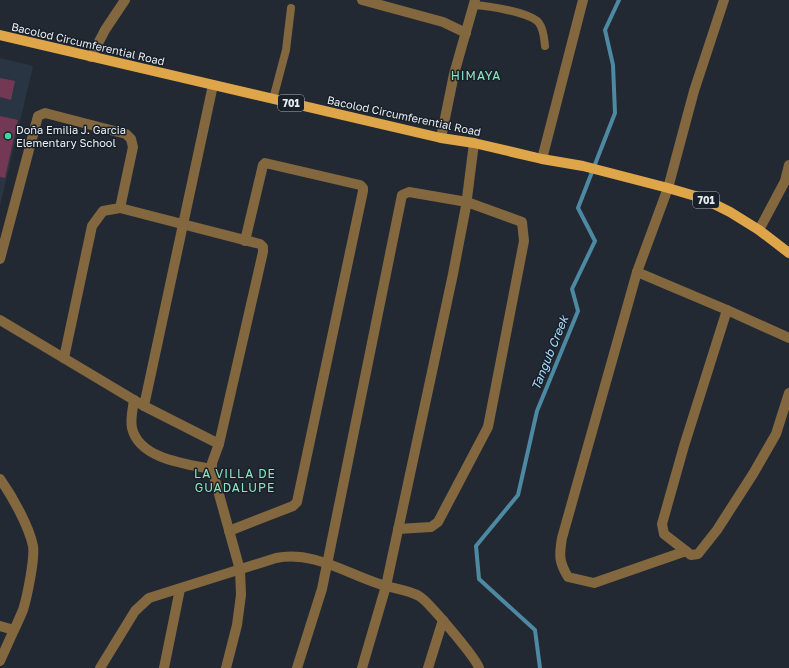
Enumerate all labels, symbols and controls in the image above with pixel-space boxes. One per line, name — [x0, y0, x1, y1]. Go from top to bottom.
street label: Bacolod Circumferential Road — [10, 20, 166, 68]
district label: HIMAYA — [451, 68, 501, 83]
street label: Bacolod Circumferential Road — [326, 93, 482, 138]
road number: 701 — [278, 95, 304, 111]
place label: Doña Emilia J. Garcia Elementary School — [16, 123, 126, 149]
marker: Doña Emilia J. Garcia Elementary School — [3, 131, 13, 141]
road number: 701 — [693, 192, 719, 208]
water label: Tangub Creek — [528, 312, 572, 392]
district label: LA VILLA DE GUADALUPE — [194, 466, 276, 495]

